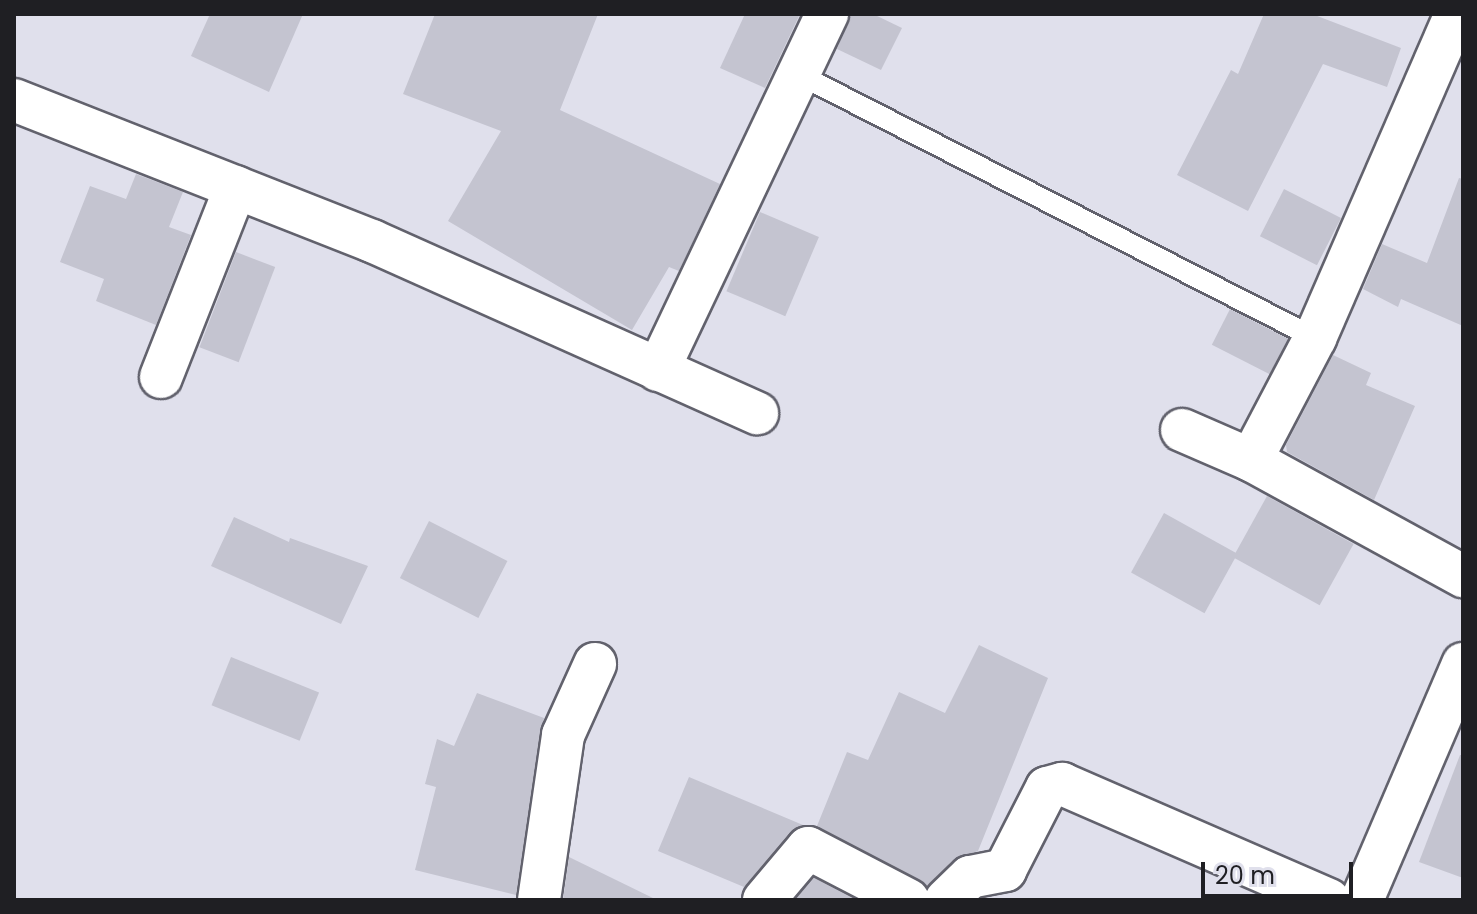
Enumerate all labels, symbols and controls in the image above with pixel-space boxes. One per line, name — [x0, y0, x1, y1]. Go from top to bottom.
scale bar — [1205, 846, 1357, 896]
text: 20 m — [1215, 859, 1275, 892]

